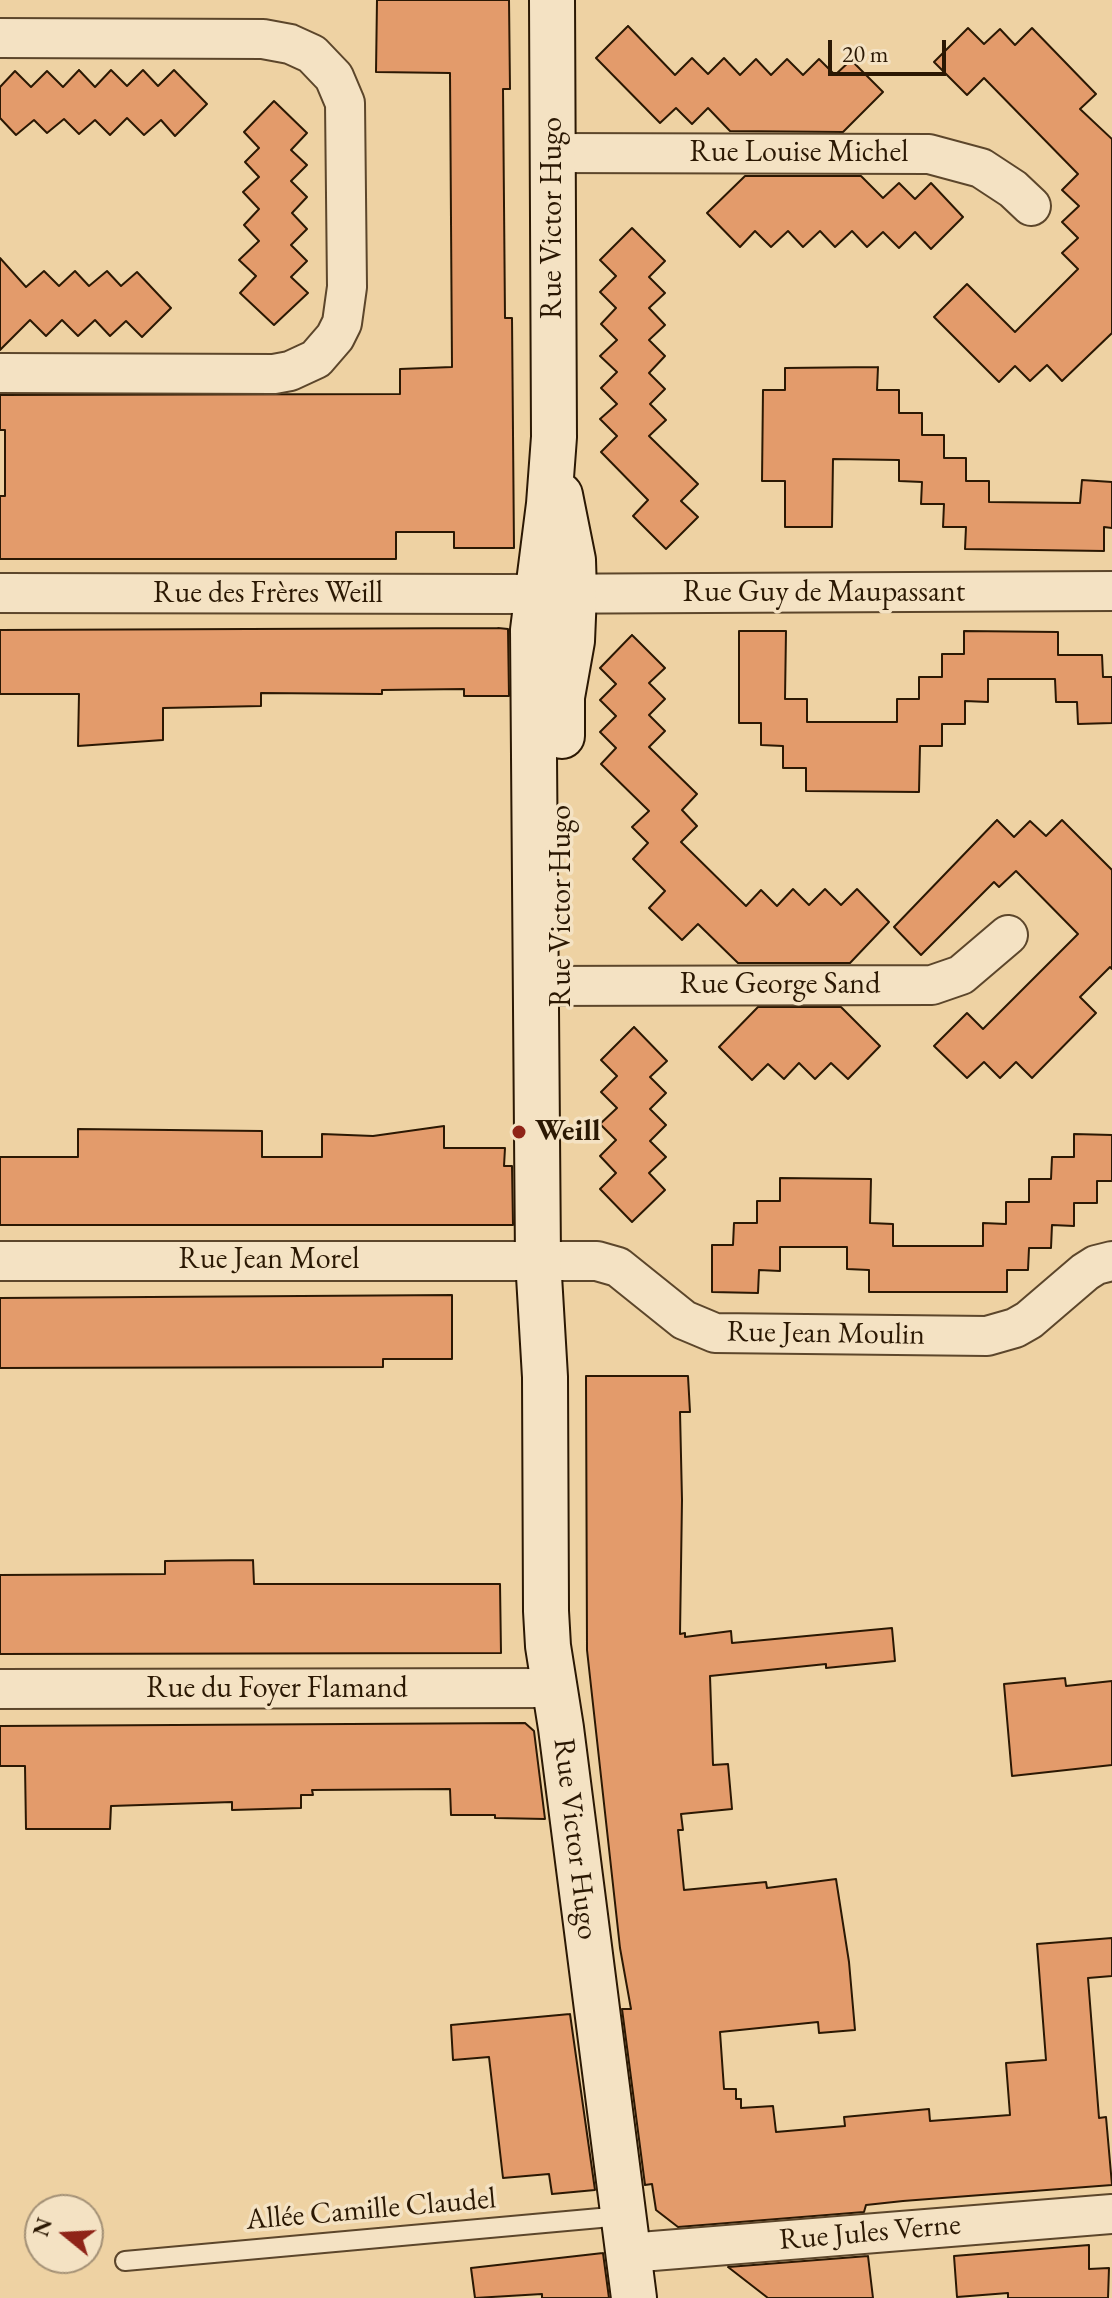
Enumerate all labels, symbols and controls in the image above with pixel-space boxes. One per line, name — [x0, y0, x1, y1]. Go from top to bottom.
scale bar — [832, 24, 950, 74]
text: 20 m — [842, 38, 889, 69]
street label: Rue Victor Hugo — [535, 117, 571, 319]
street label: Rue Louise Michel — [690, 135, 908, 171]
street label: Rue Guy de Maupassant — [683, 575, 965, 611]
street label: Rue des Frères Weill — [153, 576, 383, 612]
street label: Rue Victor Hugo — [544, 805, 580, 1007]
street label: Rue George Sand — [680, 967, 880, 1003]
place label: Weill — [535, 1114, 601, 1150]
marker: Weill — [510, 1123, 528, 1141]
street label: Rue Jean Morel — [179, 1242, 359, 1278]
street label: Rue Jean Moulin — [727, 1314, 925, 1354]
street label: Rue du Foyer Flamand — [146, 1671, 408, 1707]
street label: Rue Victor Hugo — [545, 1736, 605, 1942]
street label: Allée Camille Claudel — [245, 2181, 497, 2239]
north arrow — [24, 2194, 104, 2274]
street label: Rue Jules Verne — [778, 2207, 962, 2259]
text: N — [26, 2214, 59, 2240]

